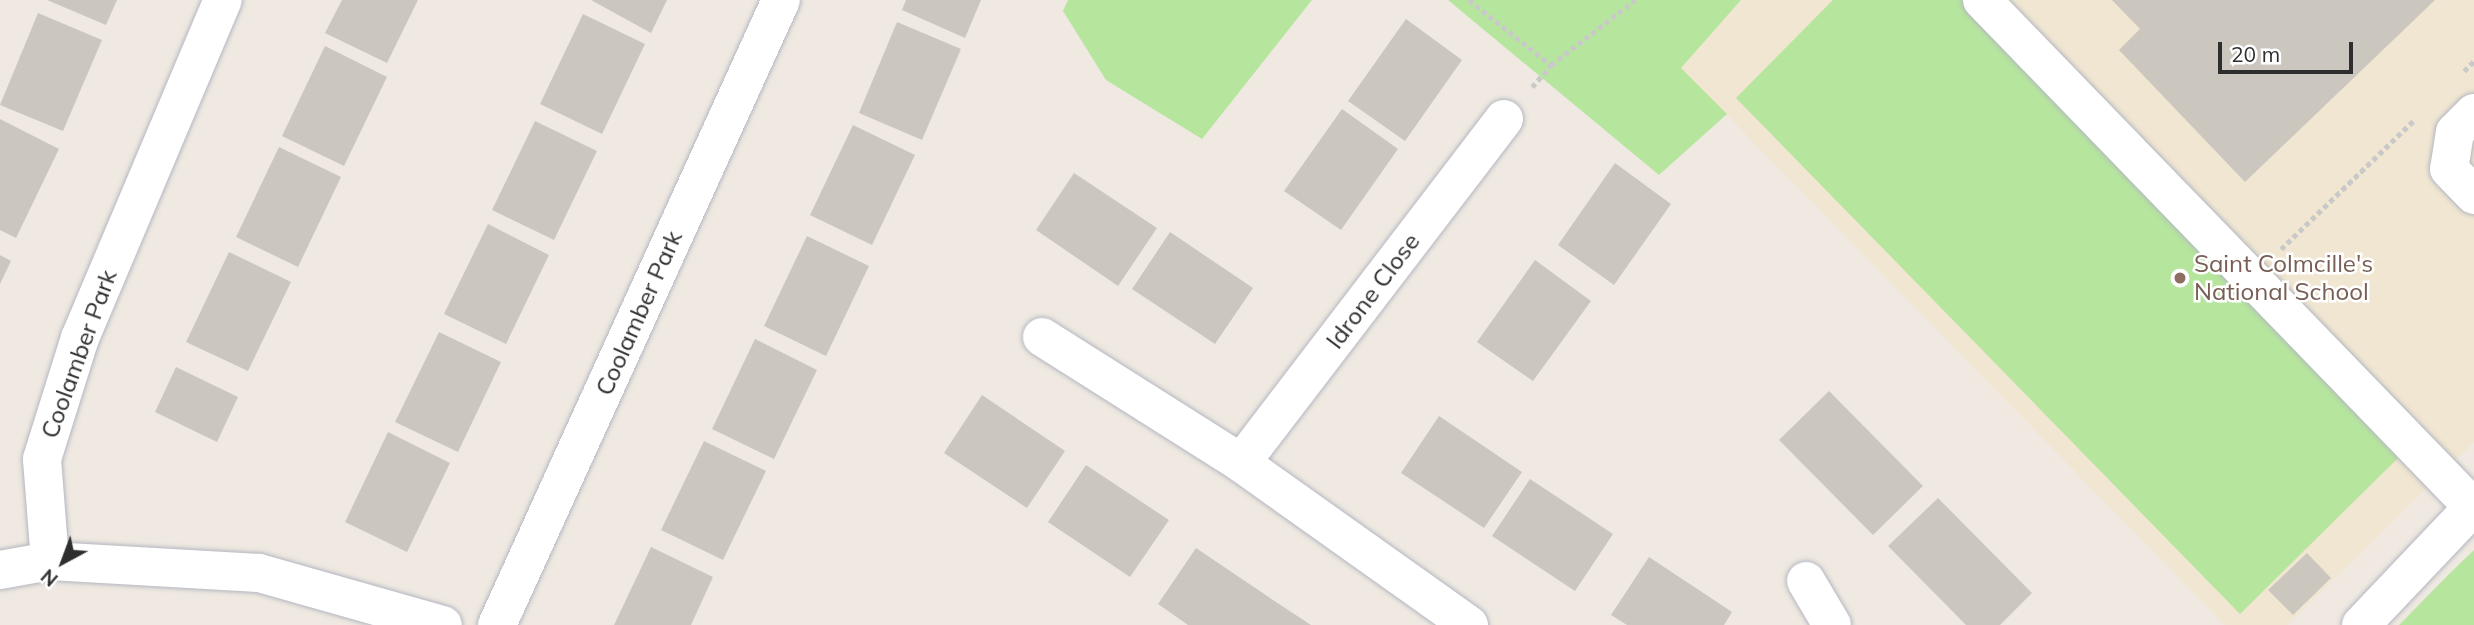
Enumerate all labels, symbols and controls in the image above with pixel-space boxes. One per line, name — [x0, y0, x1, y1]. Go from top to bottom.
scale bar — [2222, 28, 2357, 72]
text: 20 m — [2231, 41, 2280, 67]
street label: Coolamber Park — [590, 226, 688, 400]
street label: Idrone Close — [1320, 228, 1426, 354]
place label: Saint Colmcille's National School — [2194, 250, 2373, 306]
street label: Coolamber Park — [35, 266, 123, 442]
marker: Saint Colmcille's National School — [2172, 270, 2188, 286]
north arrow — [28, 527, 98, 597]
text: N — [36, 564, 63, 592]

